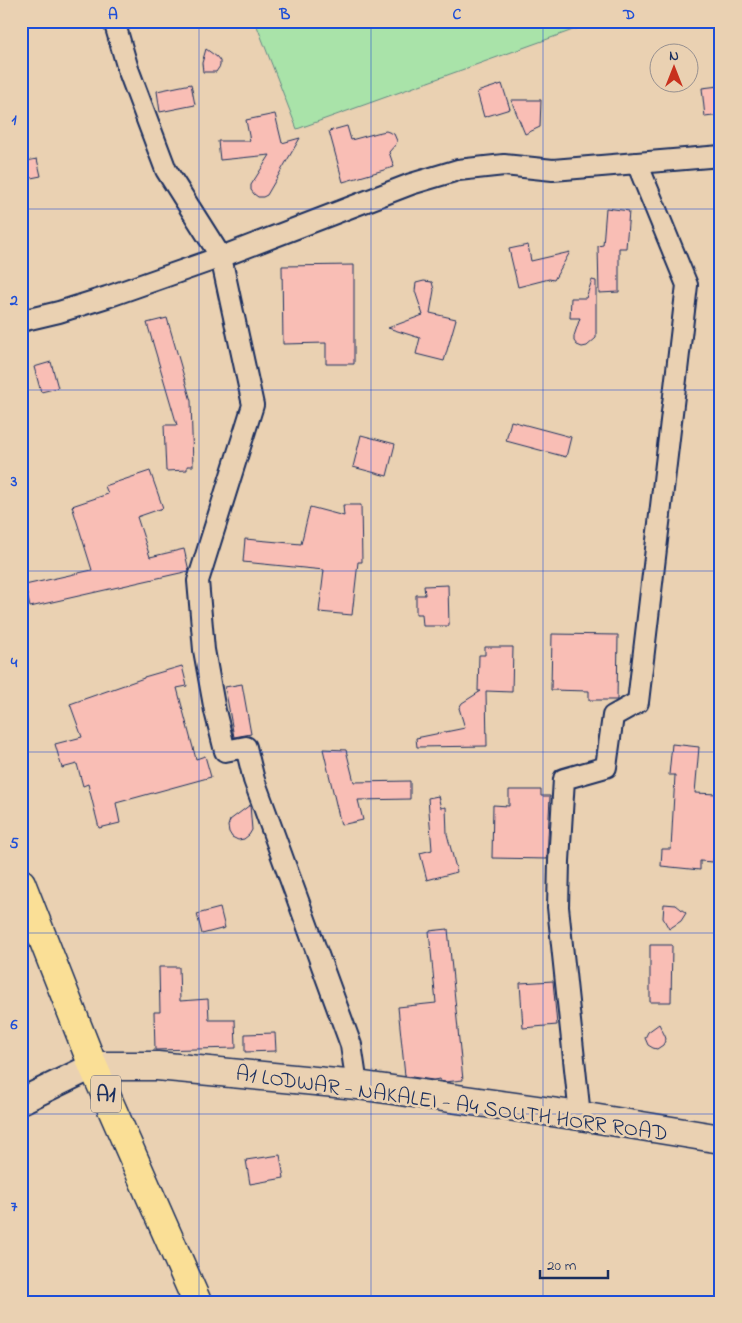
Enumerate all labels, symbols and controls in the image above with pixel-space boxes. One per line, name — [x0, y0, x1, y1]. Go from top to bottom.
text: A — [108, 3, 118, 27]
text: B — [279, 3, 291, 27]
text: C — [453, 3, 462, 27]
text: D — [622, 3, 635, 27]
north arrow — [650, 42, 700, 92]
text: N — [669, 46, 679, 67]
text: 1 — [11, 108, 17, 132]
text: 2 — [9, 289, 18, 313]
text: 3 — [10, 470, 18, 494]
text: 4 — [10, 651, 18, 675]
text: 5 — [9, 832, 19, 856]
text: 6 — [9, 1013, 18, 1037]
street label: A1 LODWAR - NAKALEI - A4 SOUTH HORR ROAD — [233, 1059, 670, 1151]
road number: A1 — [91, 1076, 121, 1112]
text: 7 — [11, 1195, 18, 1219]
scale bar — [540, 1248, 607, 1280]
text: 20 m — [547, 1255, 577, 1277]

